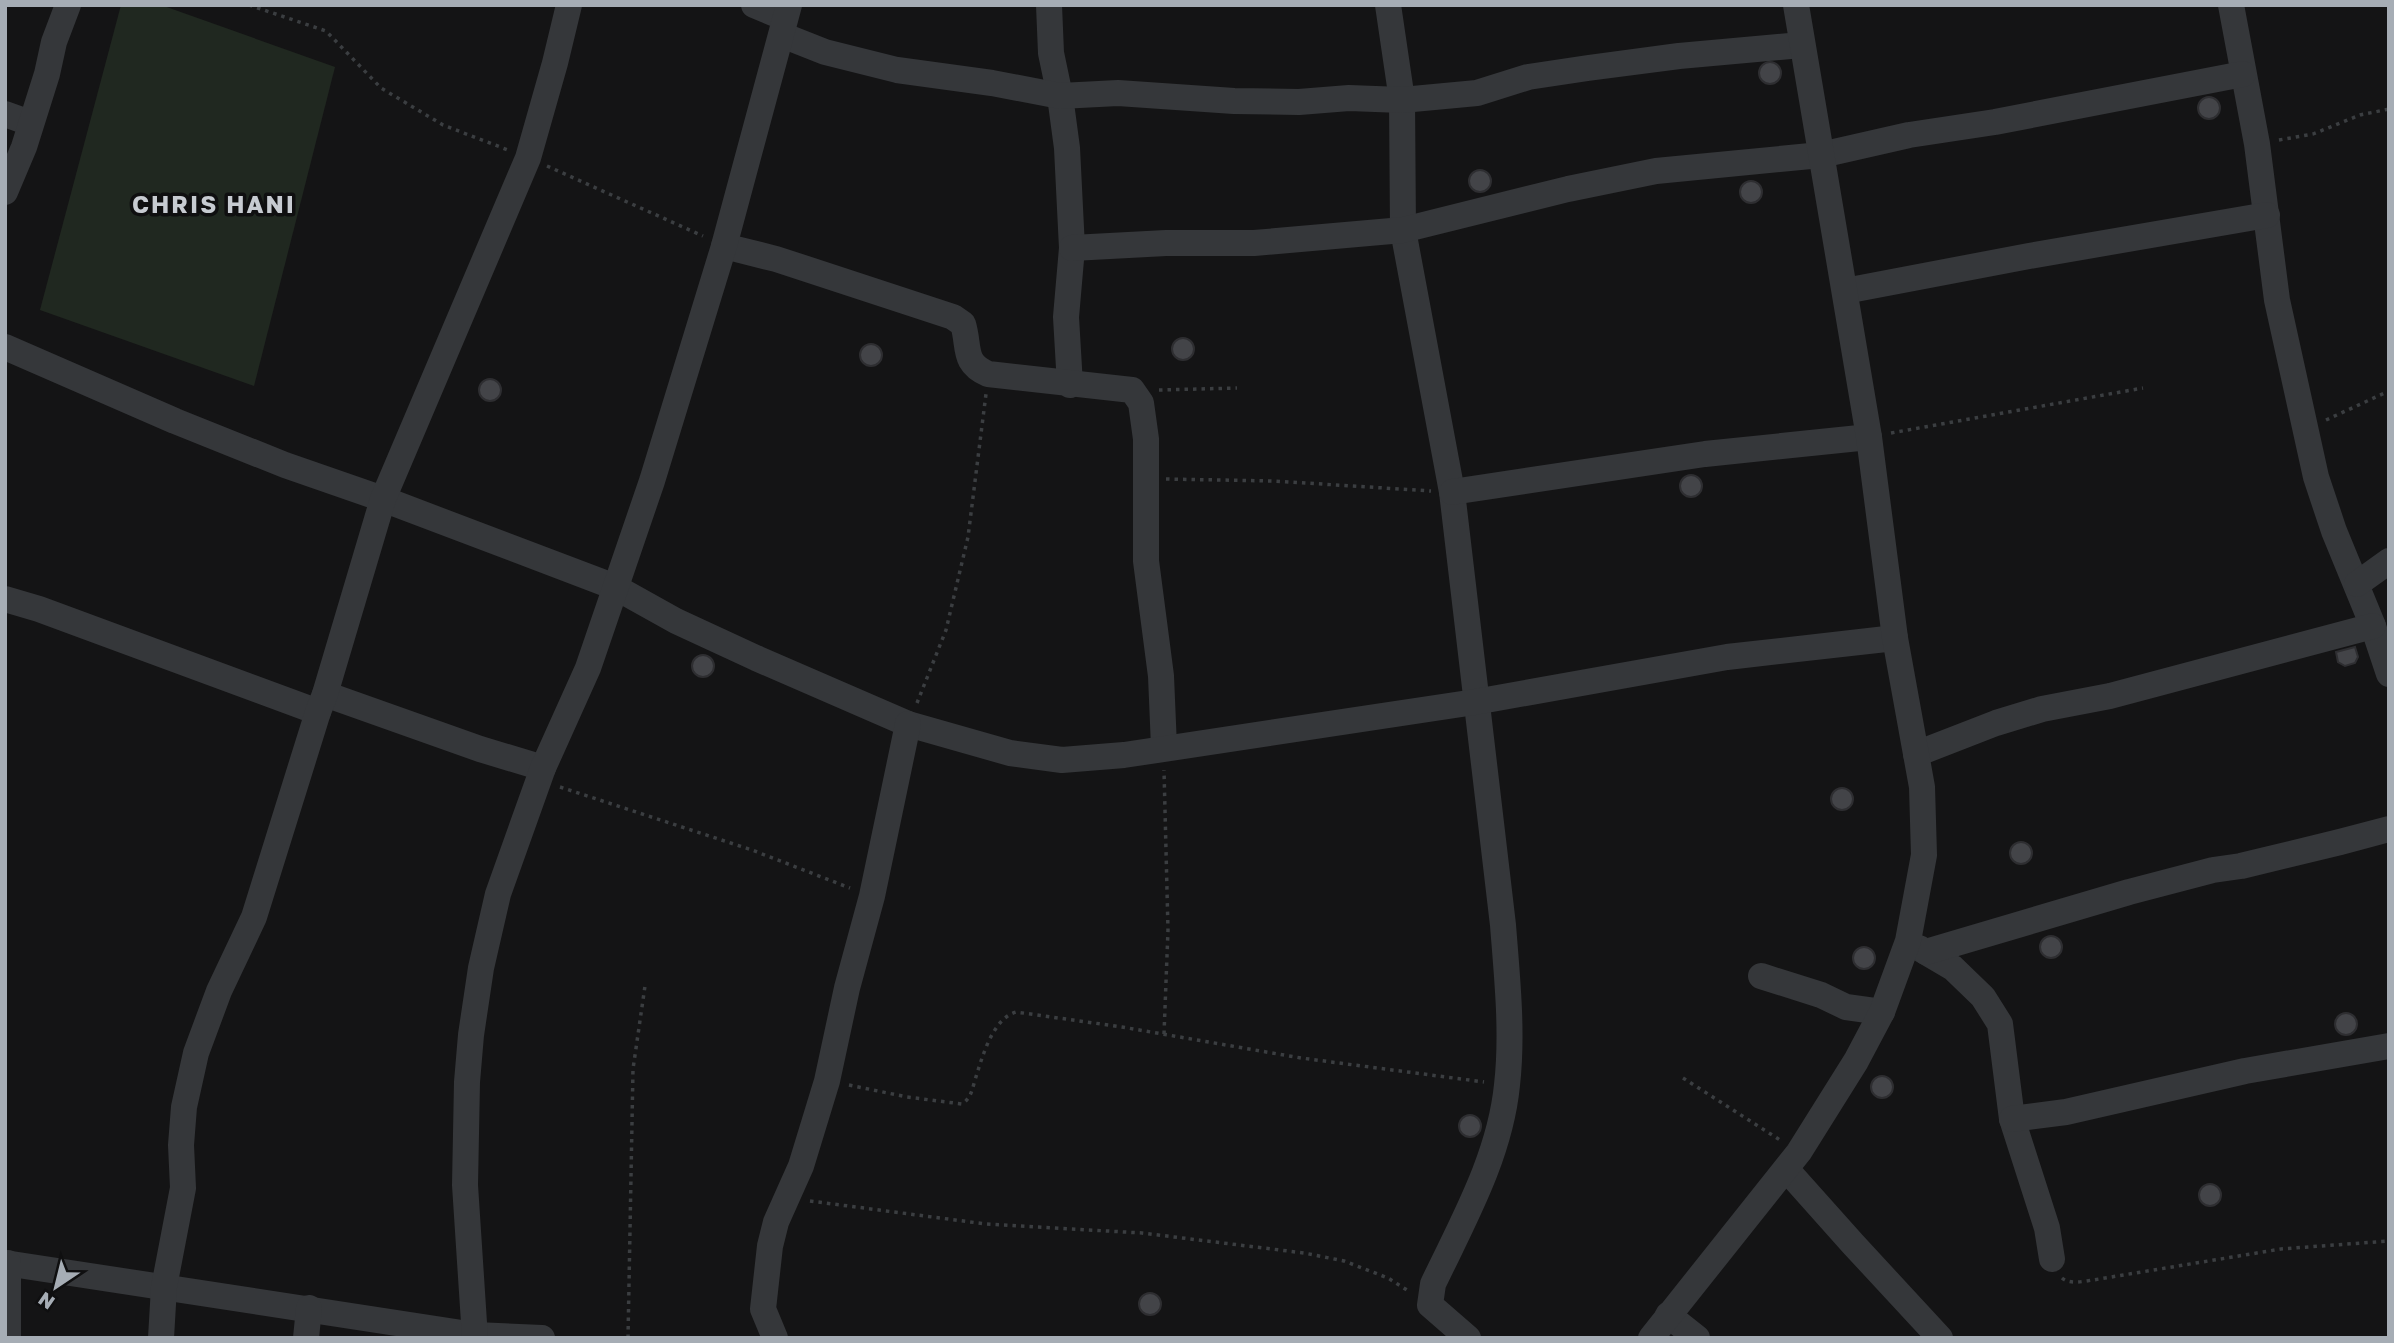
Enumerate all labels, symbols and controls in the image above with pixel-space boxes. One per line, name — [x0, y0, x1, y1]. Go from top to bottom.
district label: CHRIS HANI — [132, 189, 296, 218]
north arrow — [21, 1252, 91, 1322]
text: N — [33, 1288, 58, 1315]

